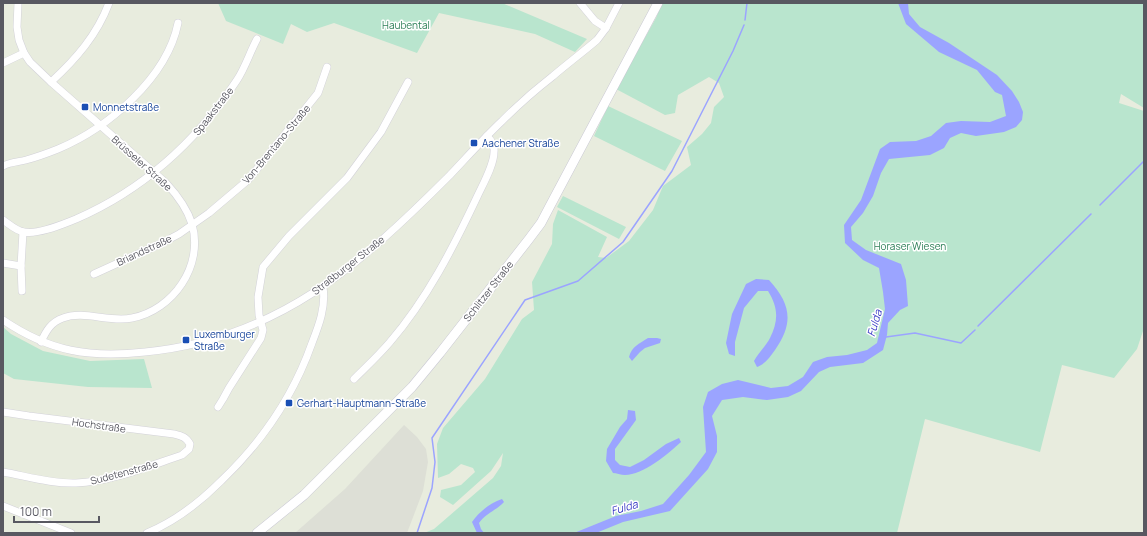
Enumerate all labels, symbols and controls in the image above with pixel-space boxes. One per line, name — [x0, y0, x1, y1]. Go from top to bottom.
park label: Haubental — [382, 18, 430, 32]
street label: Spaakstraße — [190, 84, 236, 138]
place label: Monnetstraße — [93, 100, 159, 114]
street label: Von-Brentano-Straße — [239, 101, 313, 187]
marker: Monnetstraße — [80, 102, 90, 112]
street label: Brüsseler Straße — [109, 132, 175, 194]
place label: Aachener Straße — [482, 136, 560, 150]
marker: Aachener Straße — [469, 138, 479, 148]
street label: Briandstraße — [114, 231, 174, 269]
street label: Straßburger Straße — [309, 232, 387, 298]
park label: Horaser Wiesen — [874, 239, 946, 253]
street label: Schlitzer Straße — [460, 258, 516, 324]
water label: Fulda — [863, 307, 885, 338]
place label: Luxemburger Straße — [194, 327, 255, 353]
marker: Luxemburger Straße — [181, 335, 191, 345]
place label: Gerhart-Hauptmann-Straße — [297, 396, 426, 410]
marker: Gerhart-Hauptmann-Straße — [284, 398, 294, 408]
street label: Hochstraße — [71, 414, 127, 436]
street label: Sudetenstraße — [89, 456, 159, 488]
water label: Fulda — [609, 496, 640, 518]
scale bar — [14, 498, 99, 524]
text: 100 m — [20, 503, 52, 520]

